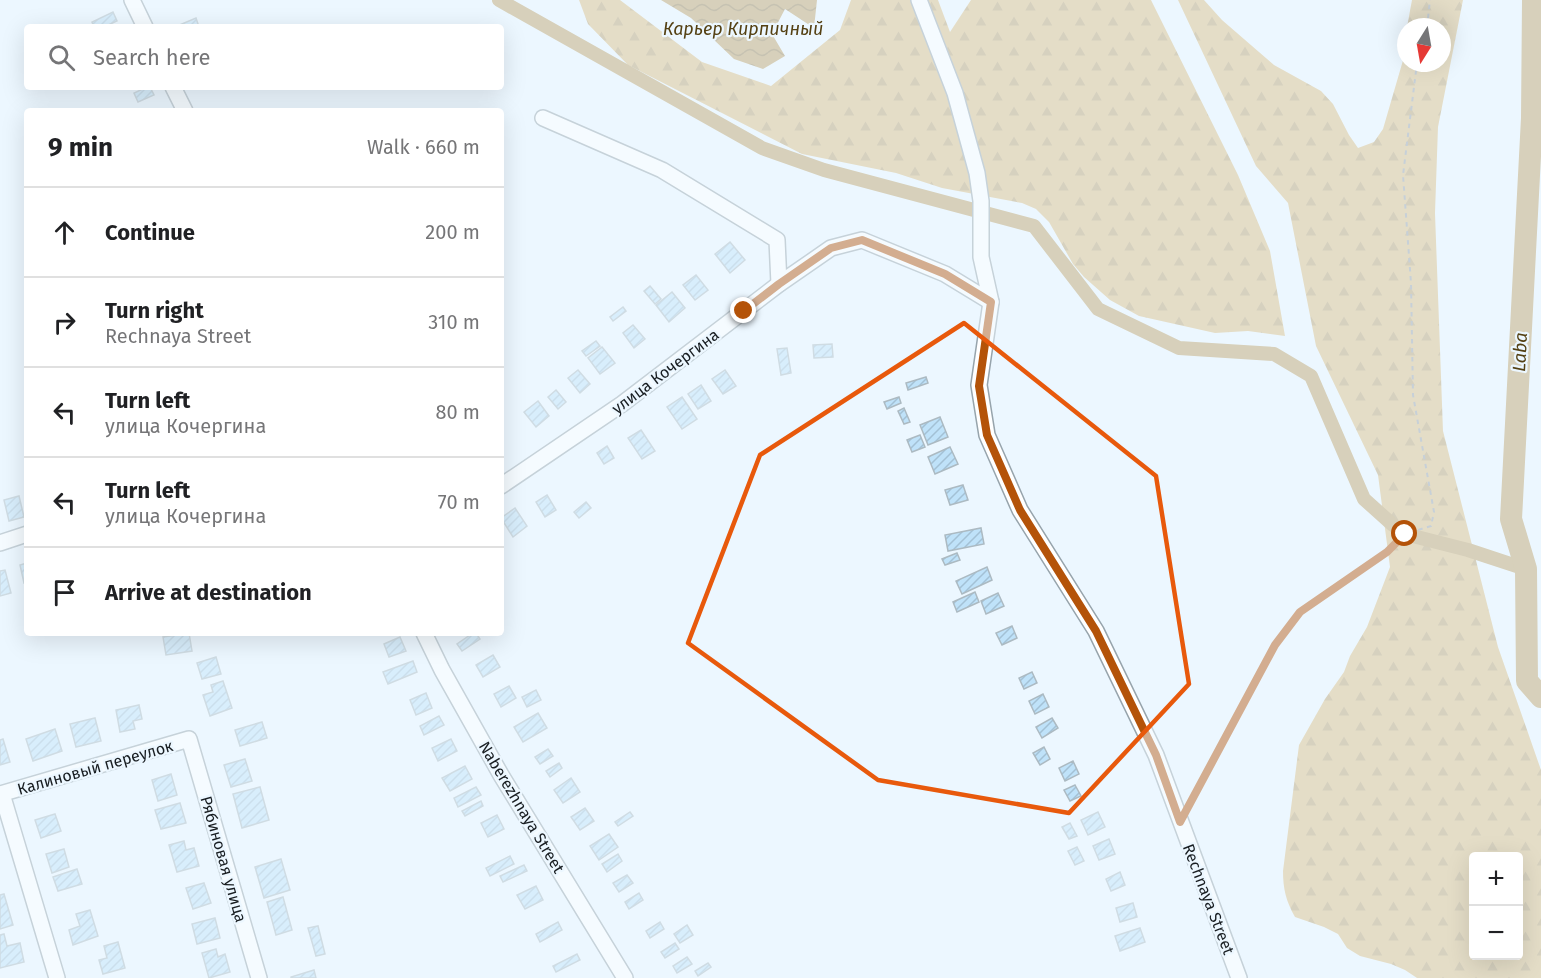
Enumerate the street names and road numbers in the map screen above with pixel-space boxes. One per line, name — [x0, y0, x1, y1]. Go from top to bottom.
street label: улица Кочергина — [608, 325, 723, 418]
street label: Калиновый переулок — [15, 736, 176, 799]
street label: Naberezhnaya Street — [475, 738, 569, 877]
street label: Рябиновая улица — [196, 794, 251, 924]
street label: Rechnaya Street — [1179, 841, 1238, 957]

